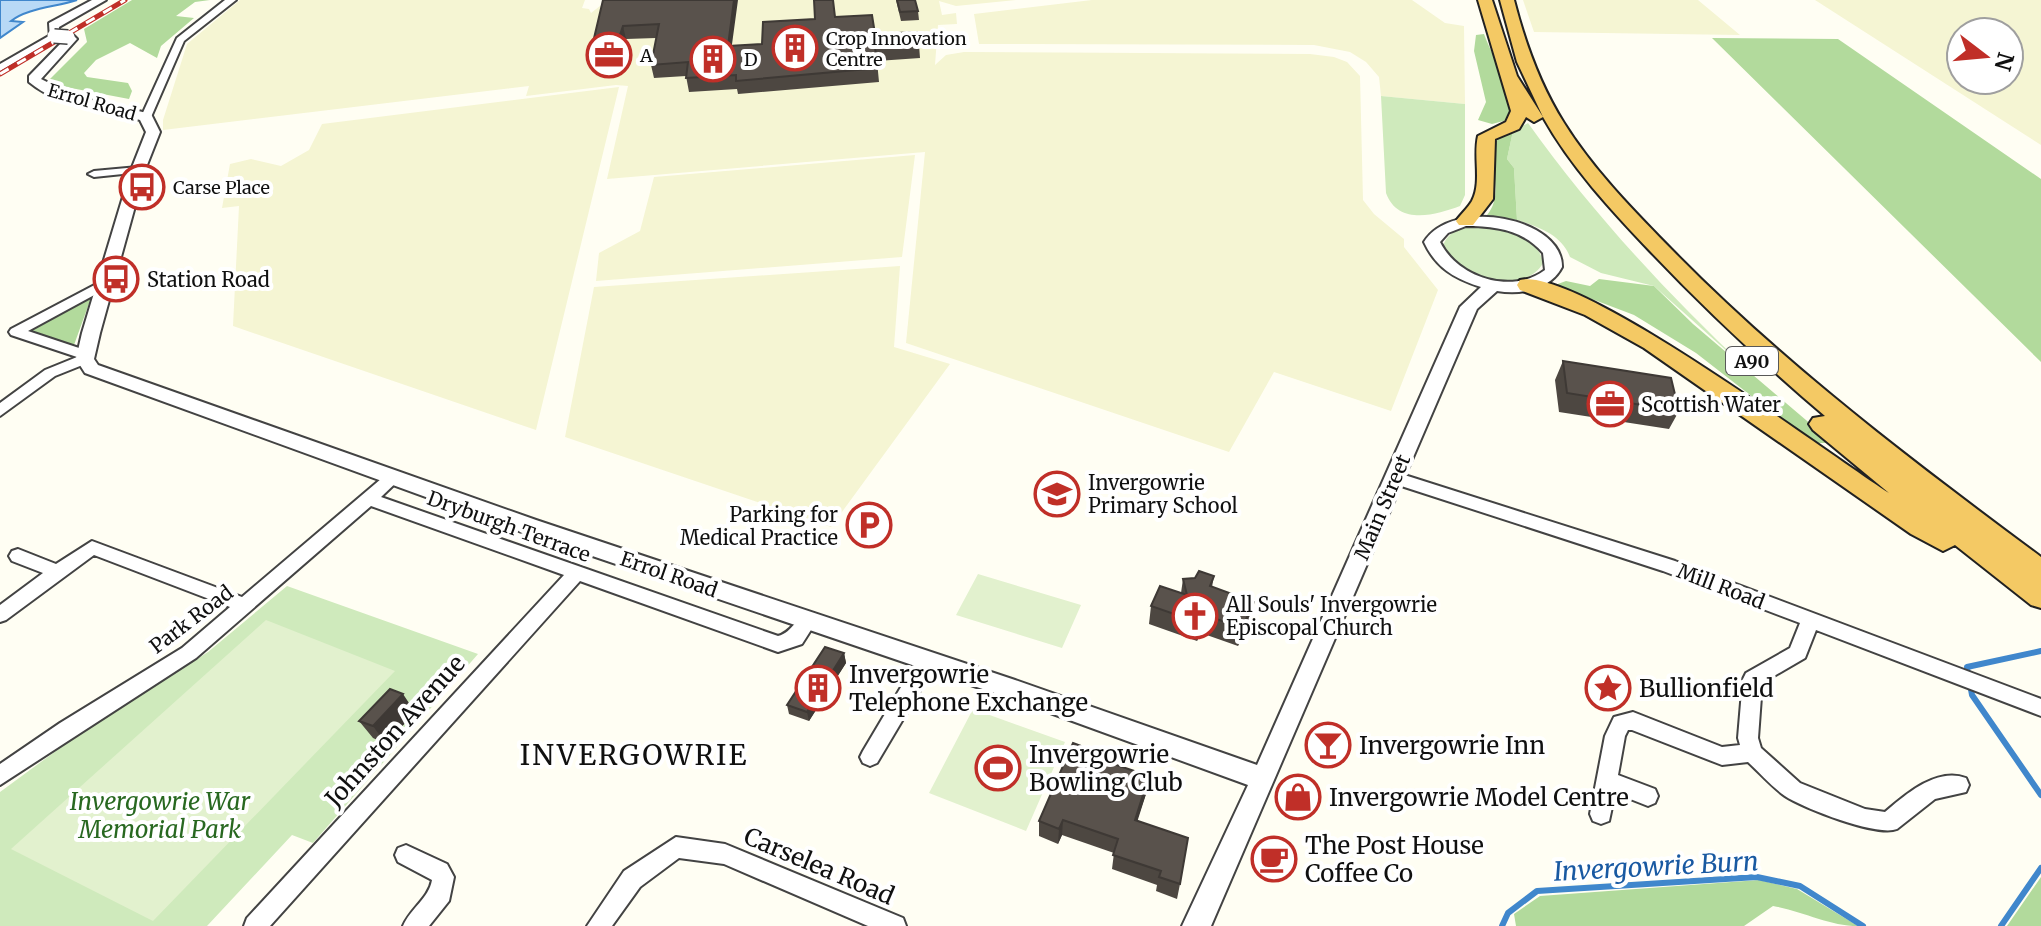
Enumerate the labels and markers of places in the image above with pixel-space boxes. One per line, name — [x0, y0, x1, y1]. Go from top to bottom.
building icon: Crop Innovation Centre — [771, 24, 819, 72]
place label: Crop Innovation Centre — [826, 27, 967, 71]
office icon: A — [585, 31, 633, 79]
building icon: D — [689, 35, 737, 83]
place label: A — [639, 44, 653, 67]
place label: D — [744, 48, 758, 71]
bus stop icon: Carse Place — [118, 163, 166, 211]
place label: Carse Place — [173, 176, 270, 199]
bus stop icon: Station Road — [92, 255, 140, 303]
place label: Station Road — [147, 267, 270, 292]
office icon: Scottish Water — [1586, 380, 1634, 428]
place label: Scottish Water — [1641, 392, 1781, 417]
school or university icon: Invergowrie Primary School — [1033, 470, 1081, 518]
place label: Invergowrie Primary School — [1088, 470, 1238, 518]
parking icon: Parking for Medical Practice — [845, 501, 893, 549]
place label: Parking for Medical Practice — [680, 502, 838, 550]
church icon: All Souls' Invergowrie Episcopal Church — [1171, 592, 1219, 640]
place label: All Souls' Invergowrie Episcopal Church — [1225, 592, 1437, 640]
place label: Invergowrie Telephone Exchange — [849, 659, 1088, 718]
building icon: Invergowrie Telephone Exchange — [794, 664, 842, 712]
place icon: Bullionfield — [1584, 664, 1632, 712]
place label: Bullionfield — [1639, 673, 1774, 704]
bar icon: Invergowrie Inn — [1304, 721, 1352, 769]
place label: Invergowrie Inn — [1359, 730, 1545, 761]
place label: Invergowrie Bowling Club — [1029, 739, 1183, 798]
sports icon: Invergowrie Bowling Club — [974, 744, 1022, 792]
shop icon: Invergowrie Model Centre — [1274, 773, 1322, 821]
place label: Invergowrie Model Centre — [1329, 782, 1629, 813]
place label: The Post House Coffee Co — [1305, 830, 1484, 889]
cafe icon: The Post House Coffee Co — [1250, 835, 1298, 883]

